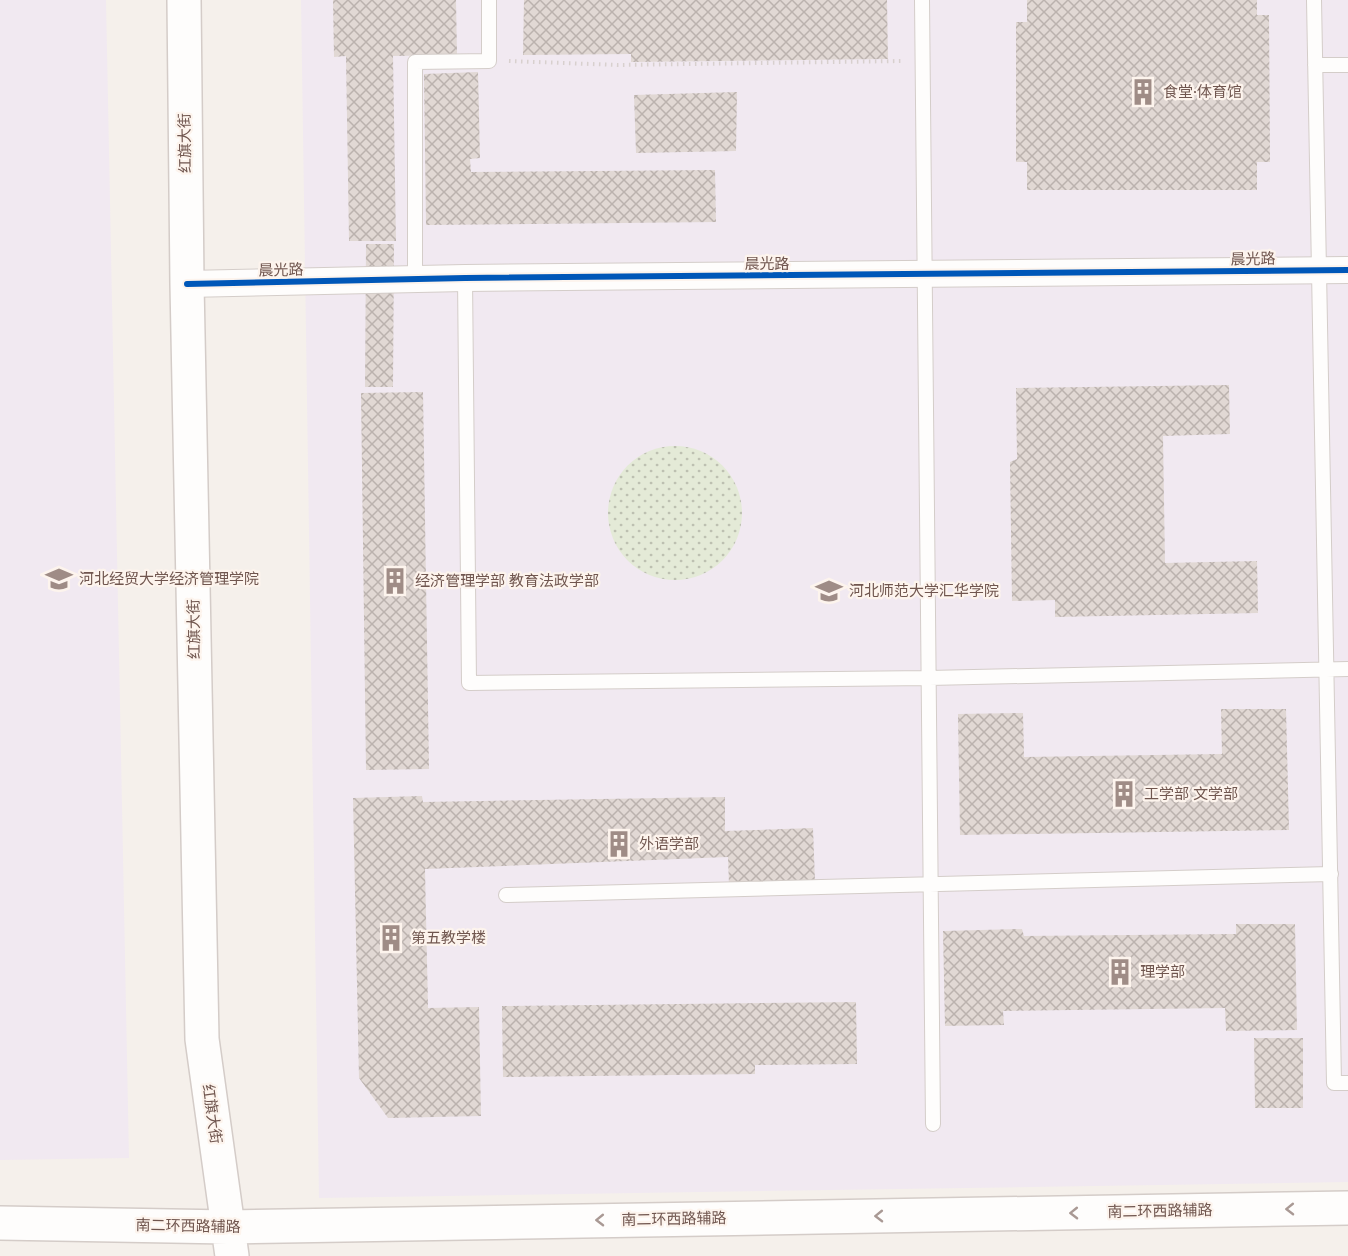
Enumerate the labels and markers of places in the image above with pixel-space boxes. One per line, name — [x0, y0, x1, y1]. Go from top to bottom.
building icon: 食堂·体育馆 — [1128, 77, 1158, 107]
place label: 食堂·体育馆 — [1163, 81, 1242, 101]
school or university icon: 河北经贸大学经济管理学院 — [44, 564, 74, 594]
building icon: 经济管理学部 教育法政学部 — [380, 566, 410, 596]
place label: 河北经贸大学经济管理学院 — [79, 568, 259, 588]
place label: 经济管理学部 教育法政学部 — [415, 570, 599, 590]
school or university icon: 河北师范大学汇华学院 — [814, 576, 844, 606]
place label: 河北师范大学汇华学院 — [849, 580, 999, 600]
building icon: 工学部 文学部 — [1109, 779, 1139, 809]
place label: 工学部 文学部 — [1144, 783, 1238, 803]
building icon: 外语学部 — [604, 829, 634, 859]
place label: 外语学部 — [639, 833, 699, 853]
building icon: 第五教学楼 — [376, 923, 406, 953]
place label: 第五教学楼 — [411, 927, 486, 947]
building icon: 理学部 — [1105, 957, 1135, 987]
place label: 理学部 — [1140, 961, 1185, 981]

